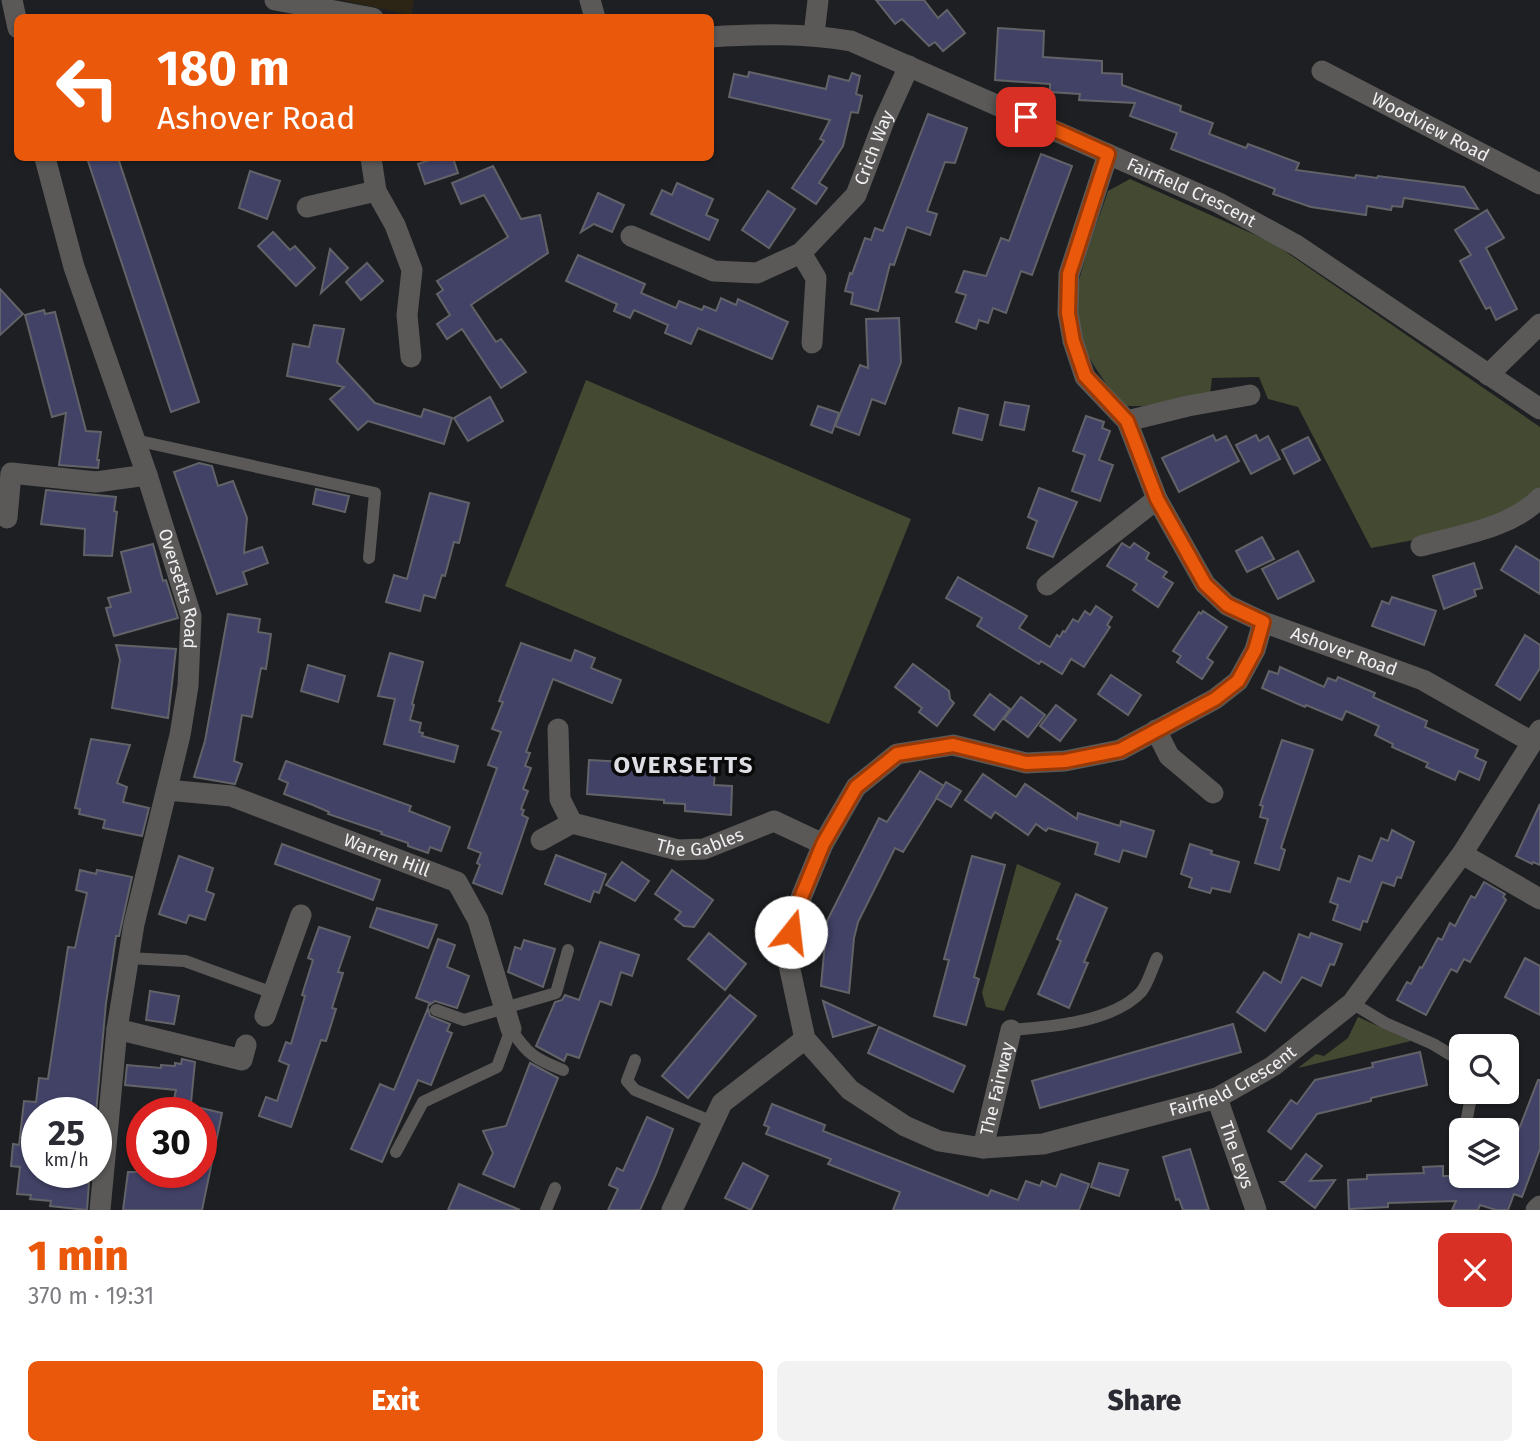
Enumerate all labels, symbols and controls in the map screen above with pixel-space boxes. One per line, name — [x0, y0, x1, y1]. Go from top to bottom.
text: 180 m — [157, 39, 290, 98]
icon: left — [42, 42, 133, 133]
pin — [996, 87, 1056, 147]
street label: Woodview Road — [1368, 88, 1493, 167]
icon: arrive — [1007, 98, 1045, 136]
text: Ashover Road — [157, 99, 355, 137]
street label: Crich Way — [850, 107, 899, 188]
street label: Fairfield Crescent — [1124, 153, 1260, 232]
street label: Oversetts Road — [153, 526, 202, 649]
street label: Ashover Road — [1288, 622, 1400, 681]
district label: OVERSETTS — [614, 751, 754, 779]
street label: The Gables — [654, 823, 747, 861]
street label: Warren Hill — [341, 829, 433, 882]
position arrow — [754, 895, 828, 969]
map controls — [1449, 1034, 1519, 1188]
button: search — [1449, 1034, 1519, 1104]
street label: The Fairway — [975, 1040, 1019, 1137]
street label: Fairfield Crescent — [1167, 1041, 1301, 1121]
speed limit sign: 30 — [126, 1097, 217, 1188]
text: 25 — [48, 1112, 85, 1154]
street label: The Leys — [1215, 1118, 1259, 1191]
button: layers — [1449, 1118, 1519, 1188]
text: km/h — [44, 1149, 89, 1171]
text: 1 min — [28, 1231, 129, 1281]
button: close — [1438, 1233, 1512, 1307]
text: 370 m · 19:31 — [28, 1282, 154, 1310]
button: Exit — [28, 1361, 763, 1441]
button: Share — [777, 1361, 1512, 1441]

